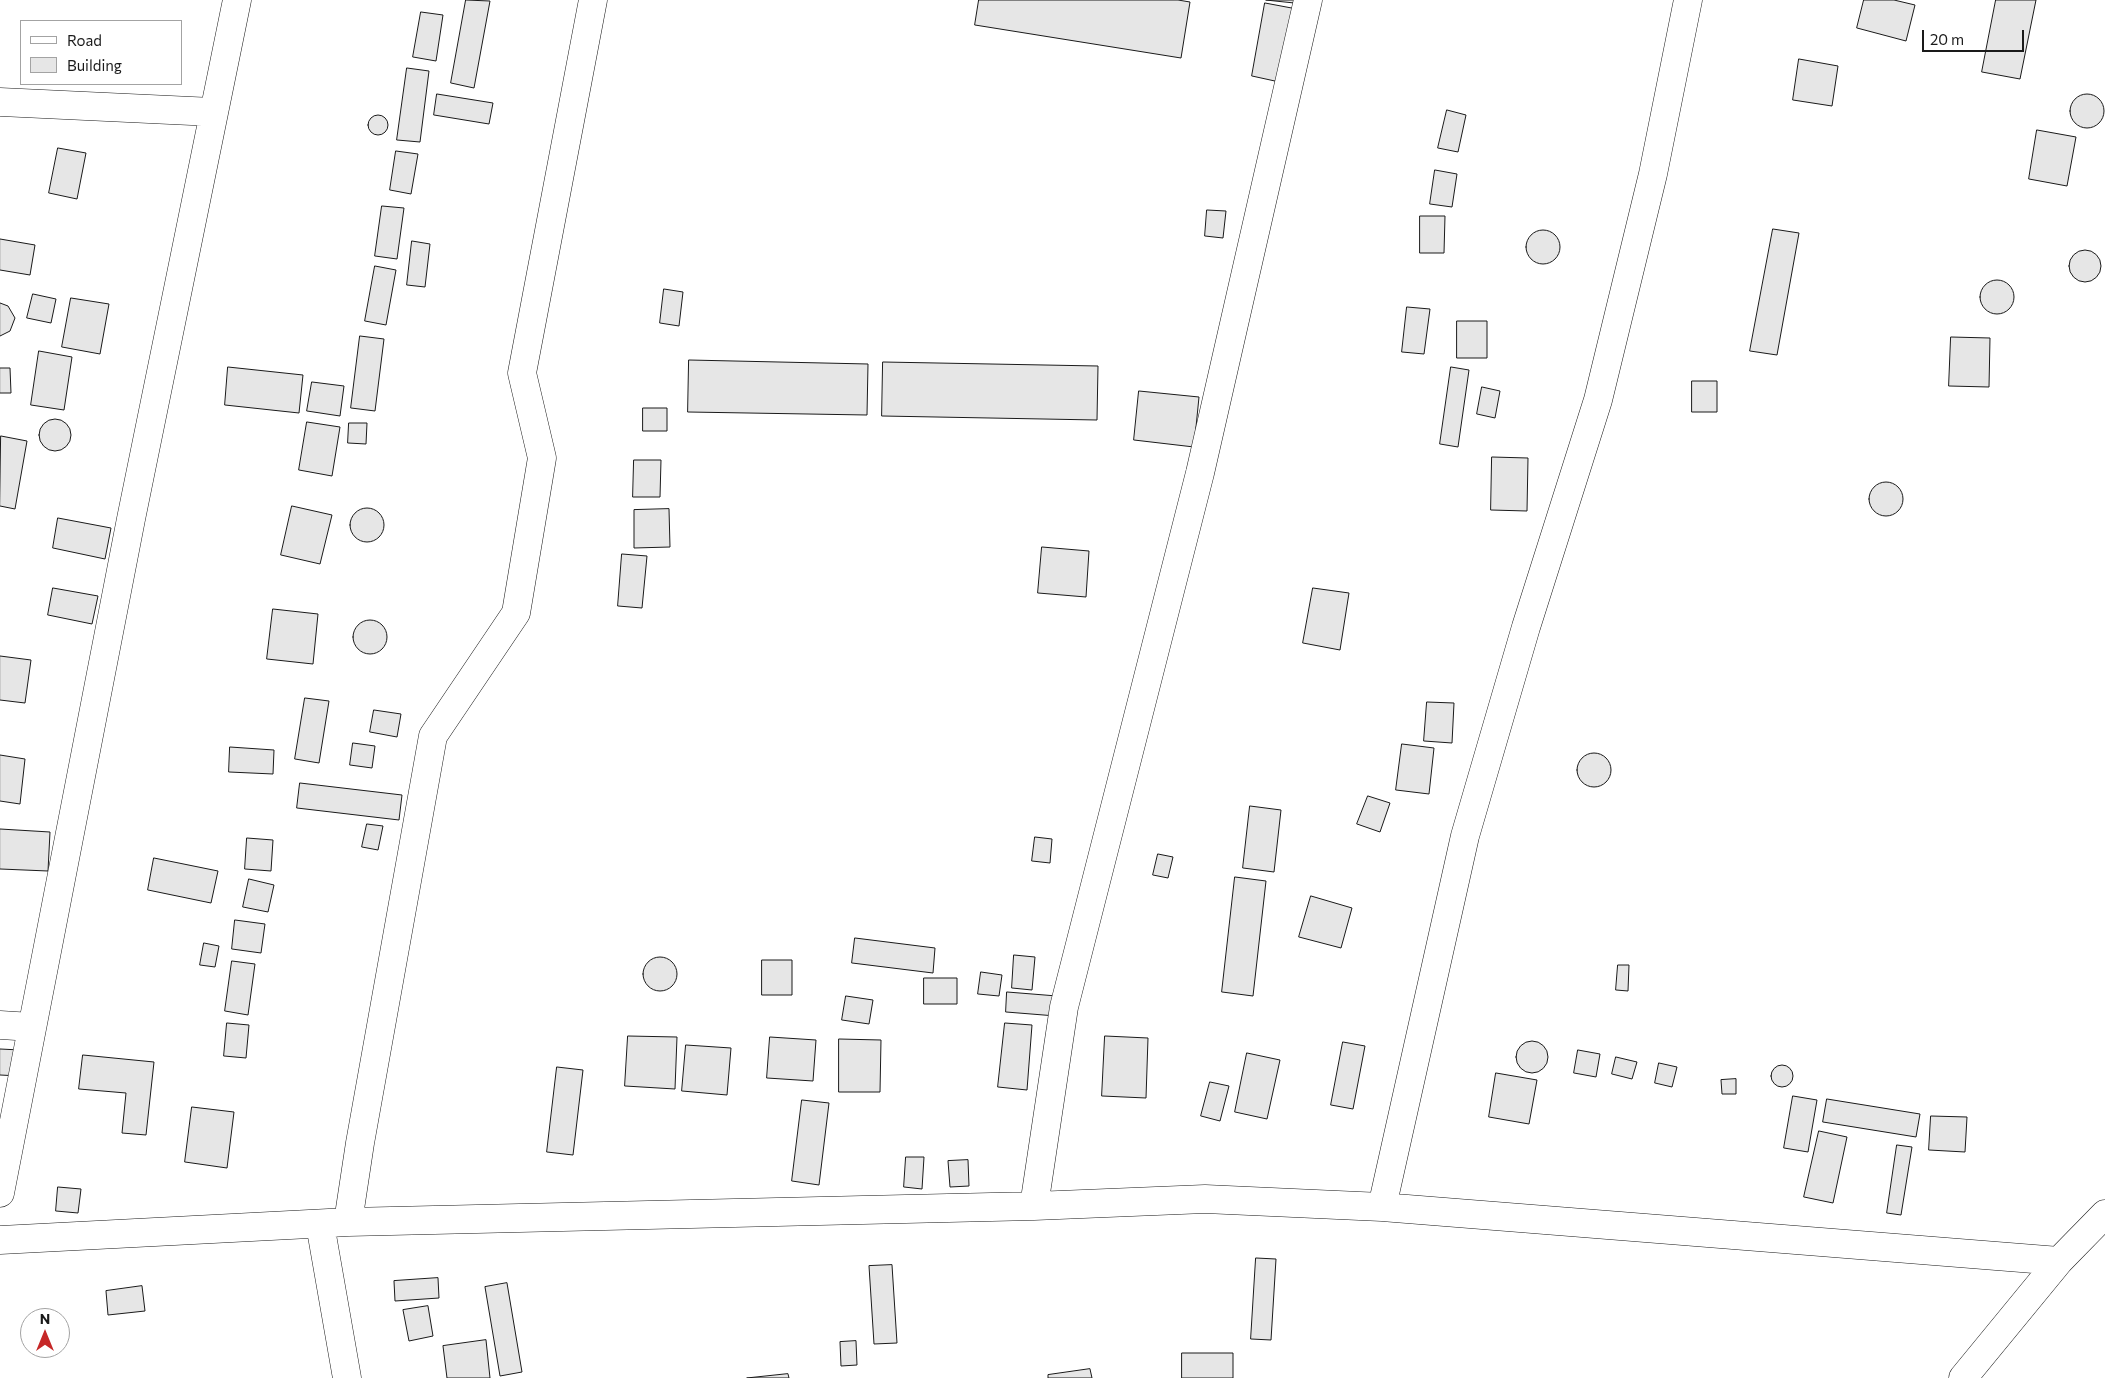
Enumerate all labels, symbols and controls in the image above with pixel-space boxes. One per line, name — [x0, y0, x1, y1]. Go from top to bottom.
legend — [20, 20, 182, 85]
scale bar — [1925, 20, 2028, 52]
text: 20 m — [1930, 30, 1964, 48]
text: Road — [67, 31, 102, 49]
text: Building — [67, 56, 122, 74]
north arrow — [20, 1308, 70, 1358]
text: N — [40, 1310, 50, 1327]

